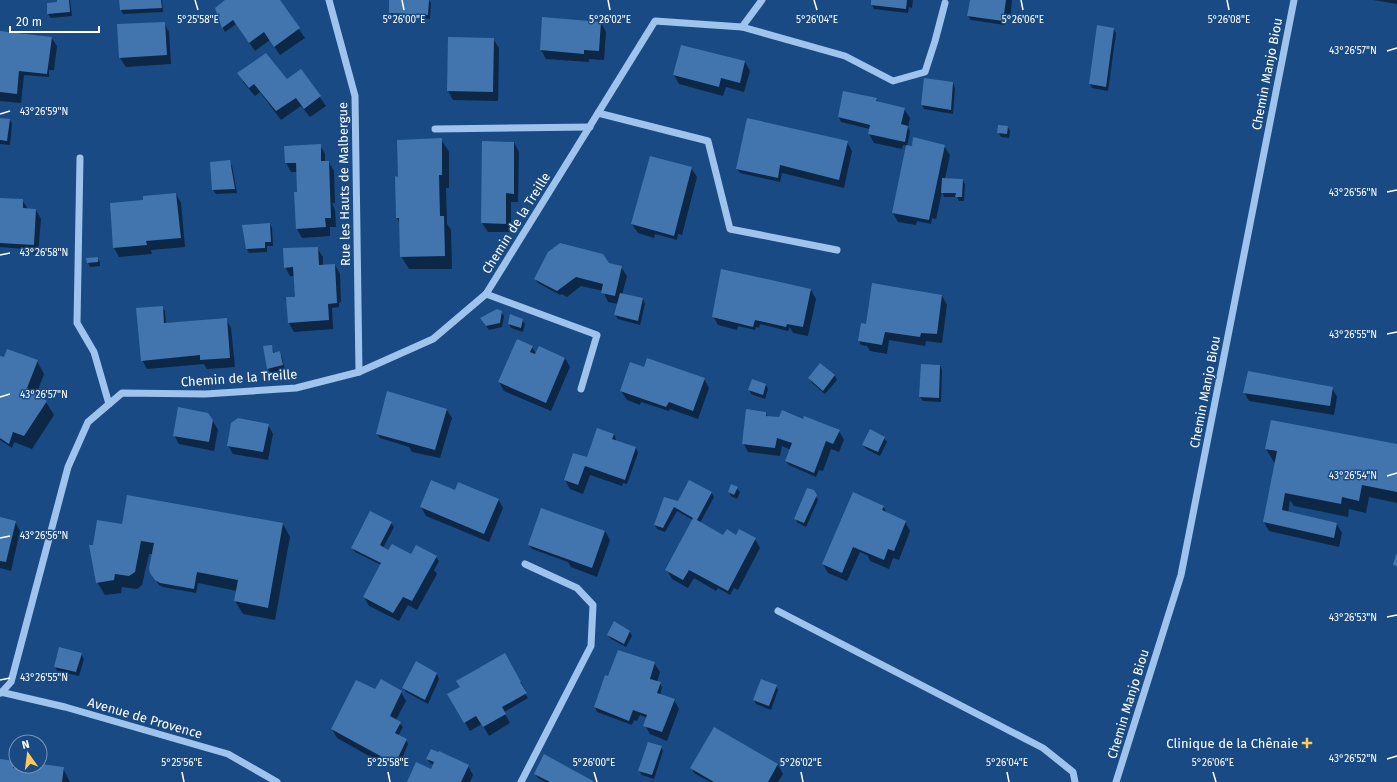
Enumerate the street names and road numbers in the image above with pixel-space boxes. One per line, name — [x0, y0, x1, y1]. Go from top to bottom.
street label: Chemin Manjo Biou — [1249, 17, 1285, 131]
street label: Rue les Hauts de Malbergue — [335, 102, 353, 266]
street label: Chemin de la Treille — [479, 170, 553, 276]
street label: Chemin Manjo Biou — [1187, 335, 1223, 449]
street label: Chemin de la Treille — [180, 366, 298, 390]
street label: Chemin Manjo Biou — [1104, 647, 1152, 761]
street label: Avenue de Provence — [86, 694, 204, 742]

